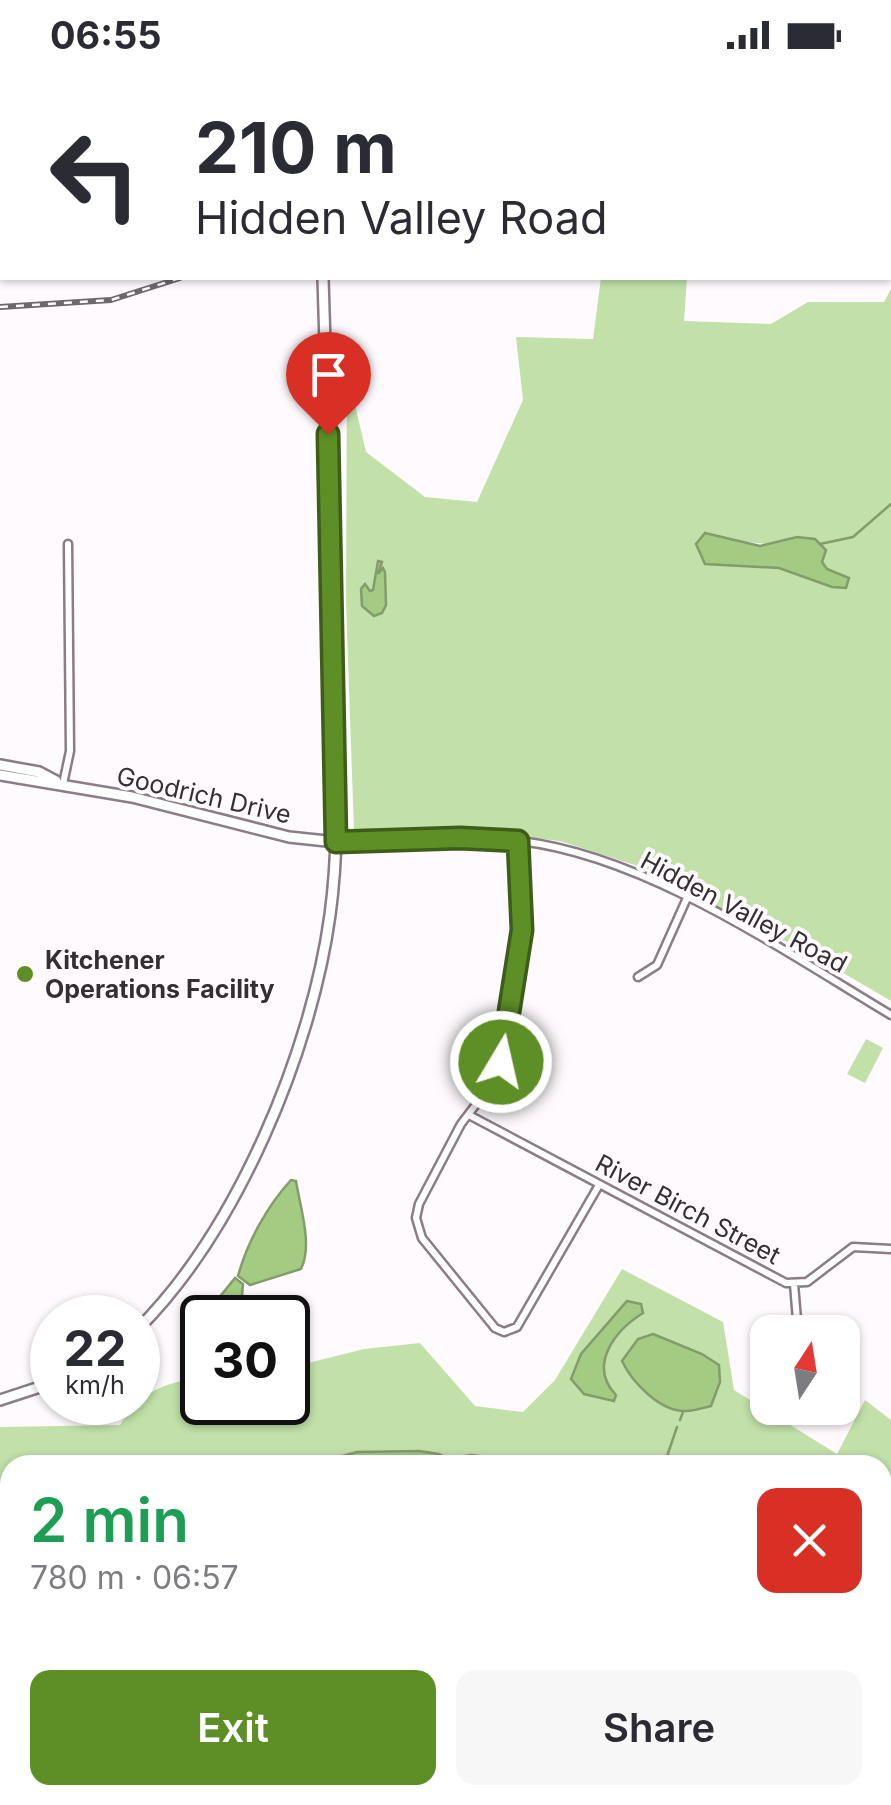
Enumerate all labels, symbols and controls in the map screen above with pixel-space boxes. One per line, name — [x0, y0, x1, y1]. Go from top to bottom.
text: 06:55 — [50, 12, 162, 58]
text: 210 m — [195, 105, 397, 190]
icon: left — [30, 110, 160, 240]
text: Hidden Valley Road — [195, 190, 608, 245]
pin — [286, 332, 371, 435]
icon: arrive — [301, 347, 356, 402]
street label: Goodrich Drive — [114, 760, 294, 830]
street label: Hidden Valley Road — [636, 845, 852, 979]
place label: Kitchener Operations Facility — [45, 945, 275, 1004]
marker: Kitchener Operations Facility — [14, 963, 36, 985]
position arrow — [449, 1010, 553, 1114]
street label: River Birch Street — [591, 1148, 785, 1270]
speed limit sign: 30 — [180, 1295, 310, 1425]
north arrow — [750, 1315, 860, 1425]
map controls — [750, 1315, 860, 1425]
text: 22 — [64, 1318, 127, 1378]
text: km/h — [65, 1370, 125, 1400]
text: 2 min — [30, 1484, 189, 1556]
button: close — [757, 1488, 862, 1593]
text: 780 m · 06:57 — [30, 1558, 239, 1597]
button: Exit — [30, 1670, 436, 1785]
button: Share — [456, 1670, 862, 1785]

